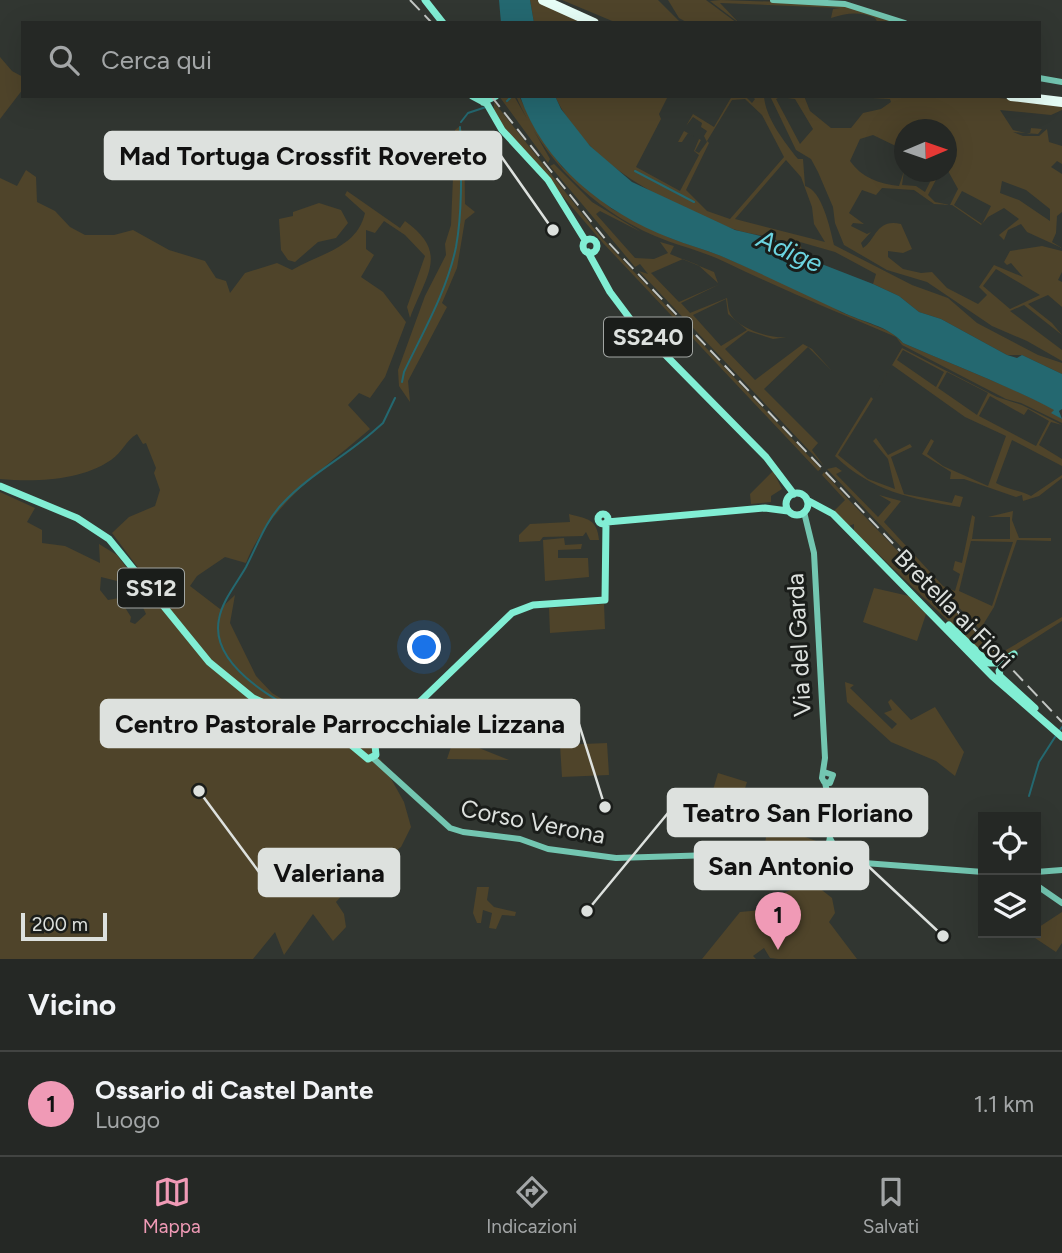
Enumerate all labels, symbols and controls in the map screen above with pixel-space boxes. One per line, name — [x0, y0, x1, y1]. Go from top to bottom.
search box — [21, 21, 1041, 98]
icon: search — [45, 41, 83, 79]
text: Cerca qui — [101, 44, 212, 76]
north arrow — [894, 119, 957, 182]
callout: Mad Tortuga Crossfit Rovereto — [105, 132, 501, 179]
text: Mad Tortuga Crossfit Rovereto — [119, 140, 487, 172]
water label: Adige — [751, 222, 828, 280]
road number: SS240 — [604, 318, 692, 356]
street label: Bretella ai Fiori — [889, 543, 1020, 674]
road number: SS12 — [118, 568, 184, 608]
street label: Via del Garda — [780, 573, 817, 718]
your location — [407, 630, 441, 664]
callout: Centro Pastorale Parrocchiale Lizzana — [101, 700, 579, 747]
text: Centro Pastorale Parrocchiale Lizzana — [115, 708, 565, 740]
callout: Teatro San Floriano — [668, 789, 927, 836]
street label: Corso Verona — [458, 793, 608, 850]
text: Teatro San Floriano — [683, 797, 913, 829]
map controls — [978, 812, 1041, 938]
button: locate — [978, 812, 1041, 875]
callout: San Antonio — [695, 842, 868, 889]
callout: Valeriana — [259, 849, 399, 896]
text: San Antonio — [708, 850, 854, 882]
text: Valeriana — [273, 857, 385, 889]
button: layers — [978, 875, 1041, 938]
pin: 1 — [755, 892, 801, 950]
scale bar — [21, 910, 107, 942]
text: 200 m — [32, 913, 88, 936]
text: Vicino — [28, 986, 116, 1023]
text: Ossario di Castel Dante — [95, 1074, 373, 1106]
text: 1 — [46, 1090, 56, 1118]
text: 1.1 km — [974, 1090, 1034, 1118]
text: Luogo — [95, 1106, 160, 1134]
tab: Mappa — [143, 1173, 201, 1238]
tab: Indicazioni — [486, 1173, 577, 1238]
tab: Salvati — [863, 1173, 919, 1238]

